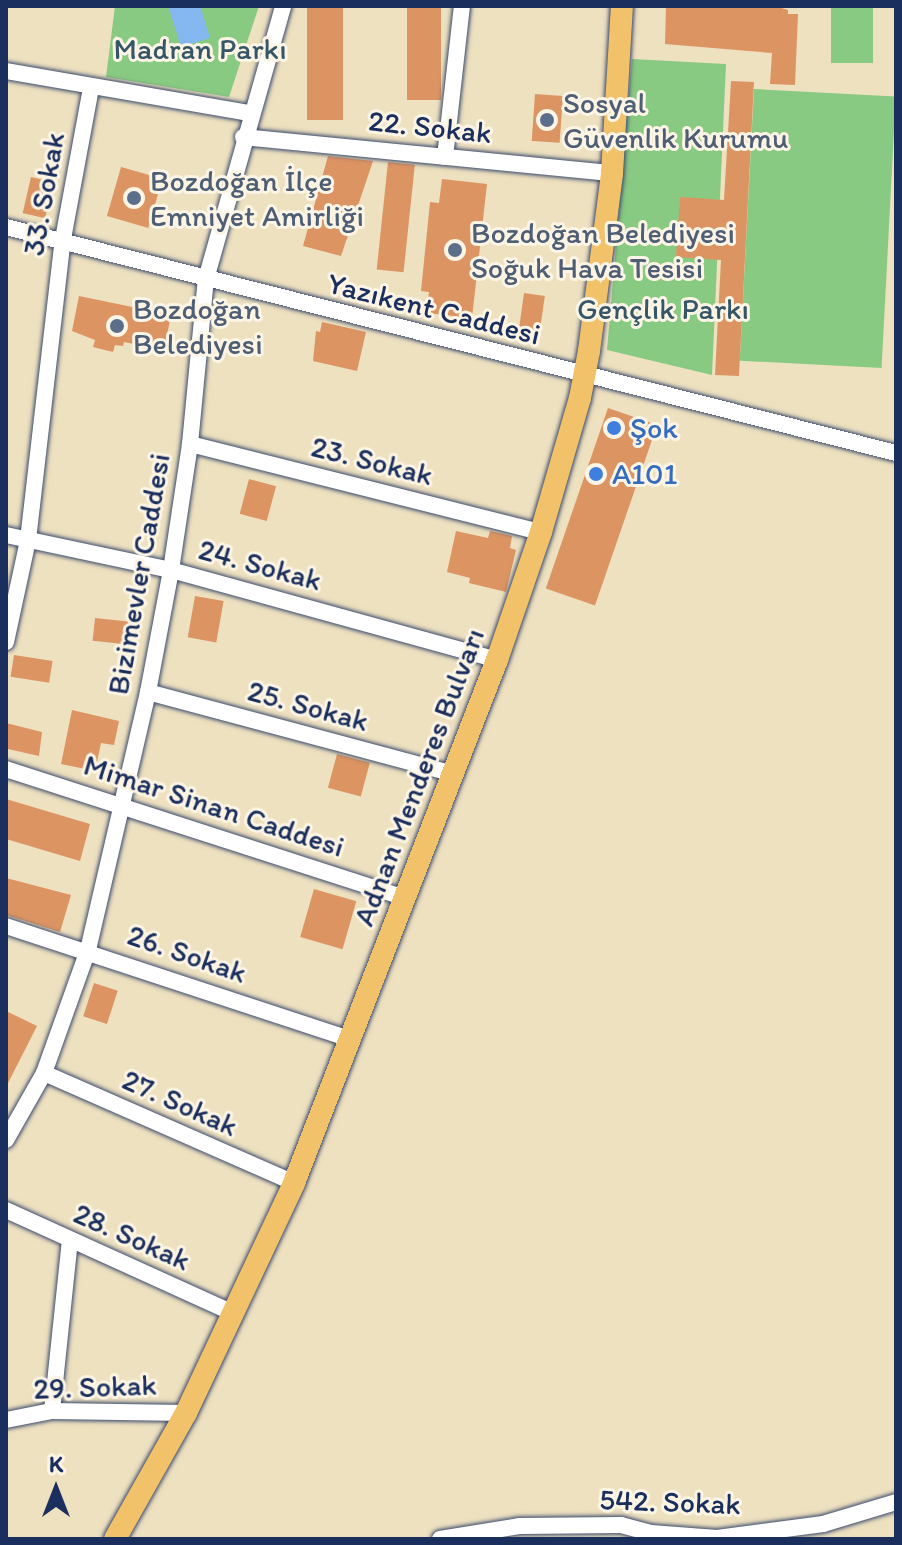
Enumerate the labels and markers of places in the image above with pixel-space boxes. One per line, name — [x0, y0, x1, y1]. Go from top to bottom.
place label: Sosyal Güvenlik Kurumu — [563, 85, 787, 156]
marker: Sosyal Güvenlik Kurumu — [538, 111, 556, 129]
place label: Bozdoğan İlçe Emniyet Amirliği — [150, 163, 365, 234]
marker: Bozdoğan İlçe Emniyet Amirliği — [125, 189, 143, 207]
place label: Bozdoğan Belediyesi Soğuk Hava Tesisi — [471, 215, 735, 286]
marker: Bozdoğan Belediyesi Soğuk Hava Tesisi — [446, 241, 464, 259]
place label: Bozdoğan Belediyesi — [133, 291, 263, 362]
marker: Bozdoğan Belediyesi — [108, 317, 126, 335]
place label: Şok — [630, 410, 678, 446]
marker: Şok — [605, 419, 623, 437]
place label: A101 — [612, 456, 678, 492]
marker: A101 — [587, 465, 605, 483]

